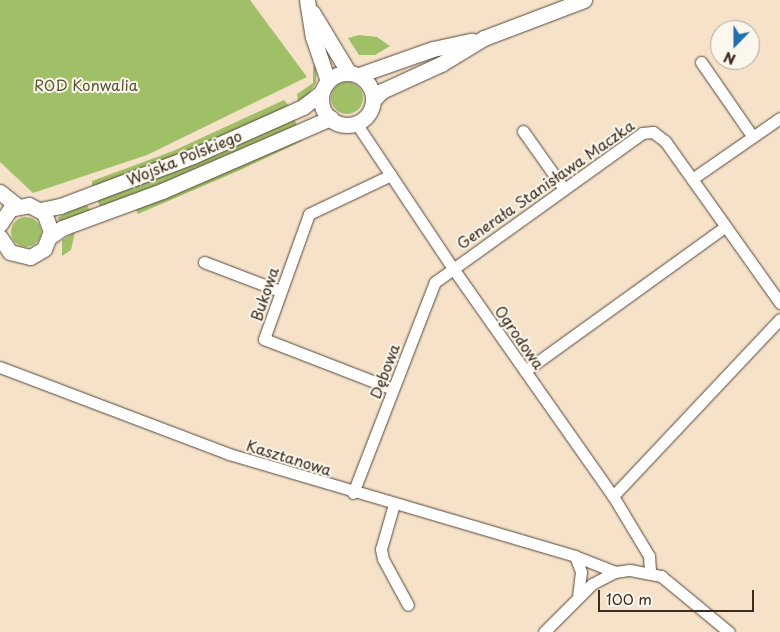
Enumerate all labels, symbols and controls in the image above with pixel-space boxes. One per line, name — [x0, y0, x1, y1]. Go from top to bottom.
north arrow — [710, 20, 760, 70]
text: N — [720, 47, 739, 70]
park label: ROD Konwalia — [33, 76, 139, 94]
street label: Generała Stanisława Maczka — [453, 116, 637, 252]
street label: Wojska Polskiego — [124, 126, 244, 188]
street label: Bukowa — [246, 265, 282, 323]
street label: Ogrodowa — [492, 302, 548, 372]
street label: Dębowa — [365, 341, 403, 401]
street label: Kasztanowa — [244, 436, 334, 478]
scale bar — [600, 580, 756, 612]
text: 100 m — [606, 587, 652, 610]

